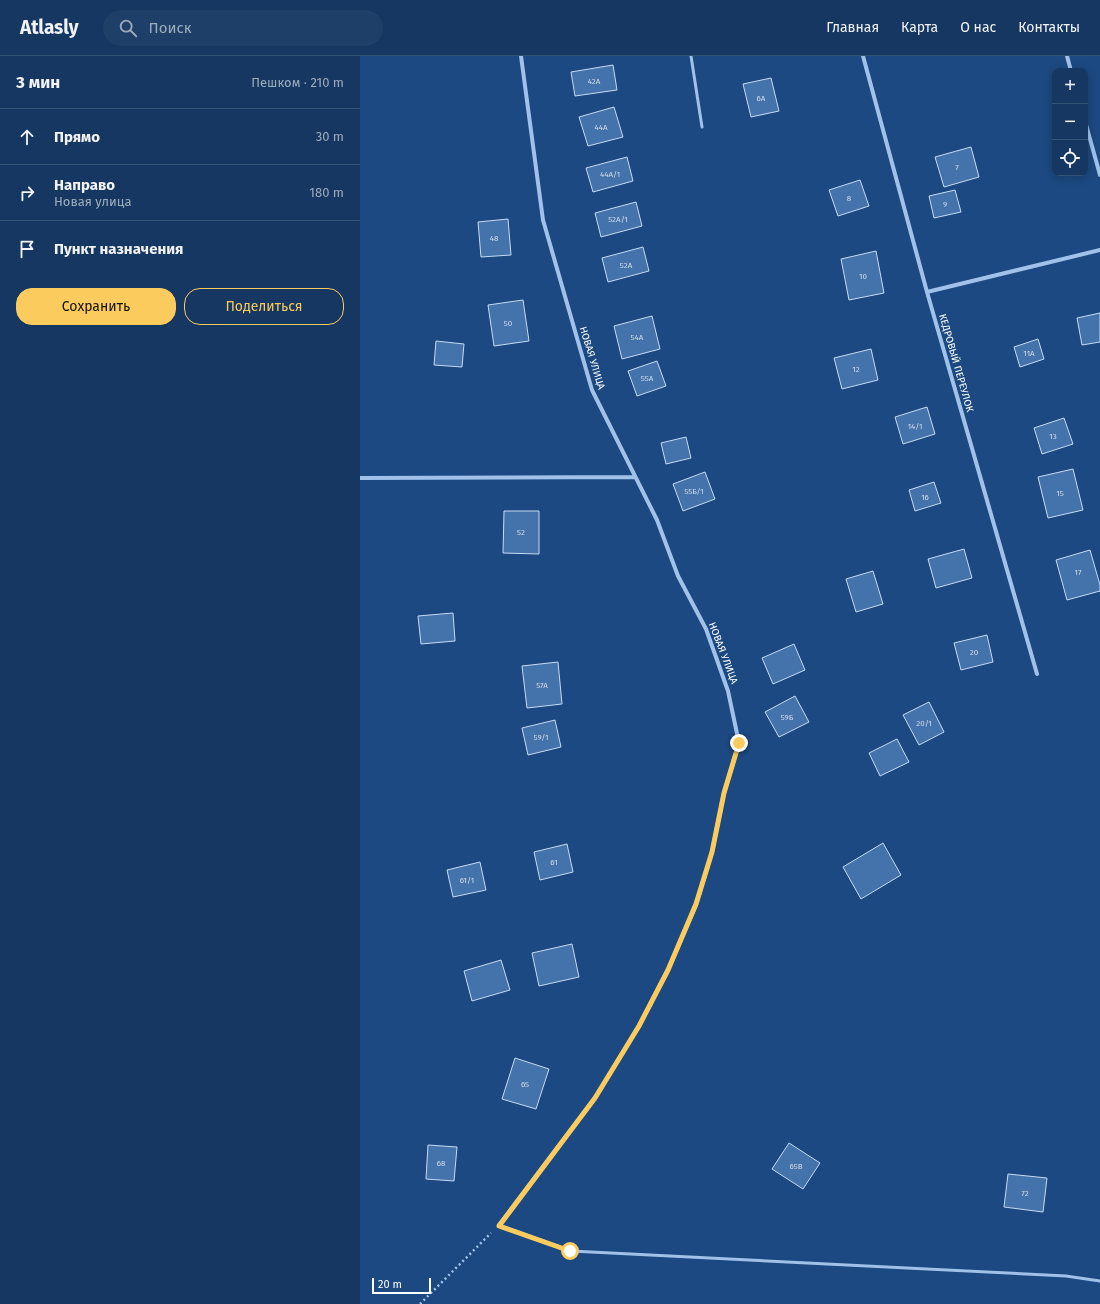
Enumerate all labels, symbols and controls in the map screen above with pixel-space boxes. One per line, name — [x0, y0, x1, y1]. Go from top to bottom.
search box — [103, 10, 383, 46]
text: Atlasly — [20, 16, 79, 39]
icon: search — [117, 17, 139, 39]
text: Поиск — [149, 19, 191, 37]
text: Главная — [826, 19, 879, 36]
text: Карта — [901, 19, 938, 36]
text: О нас — [960, 19, 996, 36]
text: Контакты — [1018, 19, 1080, 36]
map controls — [1052, 68, 1088, 176]
button: + — [1052, 68, 1088, 104]
text: 3 мин — [16, 72, 60, 93]
text: Пешком · 210 m — [251, 75, 344, 90]
house number: 42А — [588, 77, 601, 86]
house number: 6А — [757, 94, 766, 103]
button: − — [1052, 104, 1088, 140]
house number: 44А — [594, 123, 608, 132]
icon: ahead — [16, 126, 38, 148]
text: Прямо — [54, 128, 100, 146]
text: 30 m — [316, 129, 344, 144]
button: locate — [1052, 140, 1088, 176]
house number: 7 — [955, 163, 959, 172]
house number: 44А/1 — [600, 170, 620, 179]
text: Направо — [54, 176, 115, 194]
icon: right — [16, 182, 38, 204]
text: 180 m — [309, 185, 344, 200]
text: Новая улица — [54, 194, 132, 209]
house number: 8 — [847, 194, 852, 203]
house number: 9 — [943, 200, 947, 209]
house number: 52А/1 — [608, 215, 628, 224]
house number: 48 — [490, 234, 499, 243]
icon: arrive — [16, 238, 38, 260]
text: Пункт назначения — [54, 240, 183, 258]
house number: 52А — [620, 261, 633, 270]
house number: 10 — [859, 272, 867, 281]
button: Сохранить — [16, 288, 176, 325]
button: Поделиться — [184, 288, 344, 325]
street label: КЕДРОВЫЙ ПЕРЕУЛОК — [936, 312, 977, 414]
house number: 50 — [504, 319, 513, 328]
street label: НОВАЯ УЛИЦА — [577, 325, 607, 391]
house number: 54А — [631, 333, 644, 342]
house number: 11А — [1023, 349, 1035, 358]
house number: 12 — [852, 365, 860, 374]
house number: 55А — [641, 374, 654, 383]
house number: 14/1 — [908, 422, 922, 431]
house number: 13 — [1049, 432, 1057, 441]
house number: 55Б/1 — [684, 487, 704, 496]
house number: 15 — [1056, 489, 1064, 498]
house number: 16 — [921, 493, 929, 502]
house number: 52 — [517, 528, 525, 537]
house number: 17 — [1074, 568, 1082, 577]
street label: НОВАЯ УЛИЦА — [706, 620, 740, 686]
house number: 20 — [970, 648, 979, 657]
house number: 57А — [536, 681, 548, 690]
house number: 59Б — [781, 713, 794, 722]
house number: 20/1 — [916, 719, 932, 728]
house number: 59/1 — [534, 733, 548, 742]
route end — [730, 734, 748, 752]
house number: 61 — [550, 858, 558, 867]
house number: 61/1 — [460, 876, 474, 885]
house number: 65 — [521, 1080, 529, 1089]
house number: 68 — [437, 1159, 446, 1168]
house number: 65В — [789, 1162, 803, 1171]
house number: 72 — [1021, 1189, 1029, 1198]
route start — [561, 1242, 579, 1260]
scale bar — [372, 1276, 431, 1295]
text: 20 m — [378, 1278, 402, 1291]

